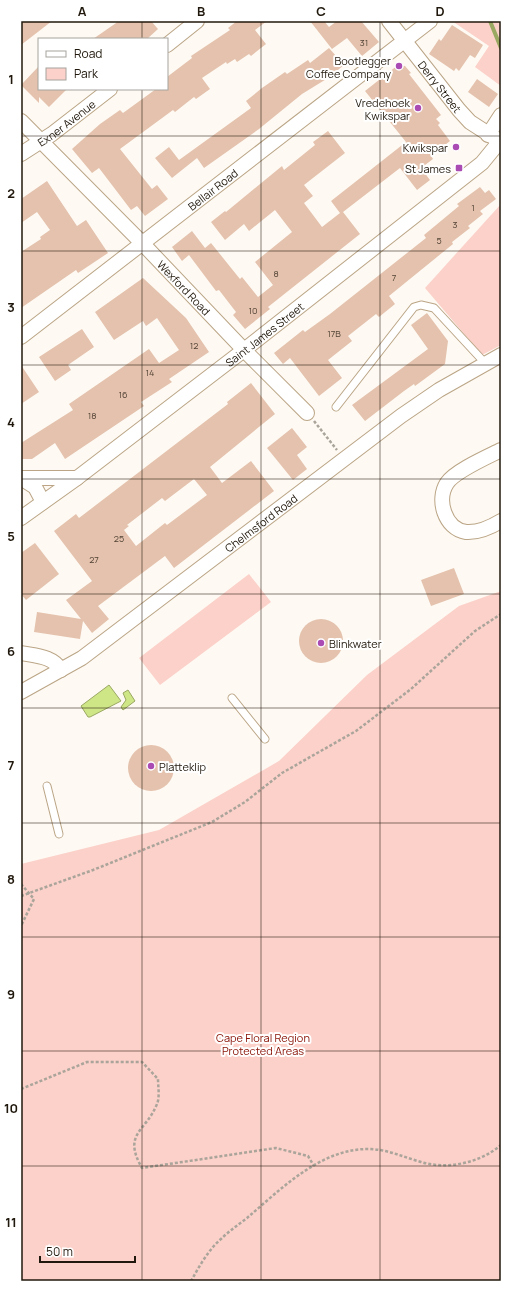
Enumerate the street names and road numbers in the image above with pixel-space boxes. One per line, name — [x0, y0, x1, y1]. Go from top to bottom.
street label: Derry Street — [415, 57, 465, 115]
street label: Exner Avenue — [34, 96, 99, 149]
street label: Bellair Road — [184, 165, 241, 213]
street label: Wexford Road — [154, 257, 214, 318]
street label: Saint James Street — [222, 299, 307, 369]
street label: Chelmsford Road — [221, 490, 300, 555]

